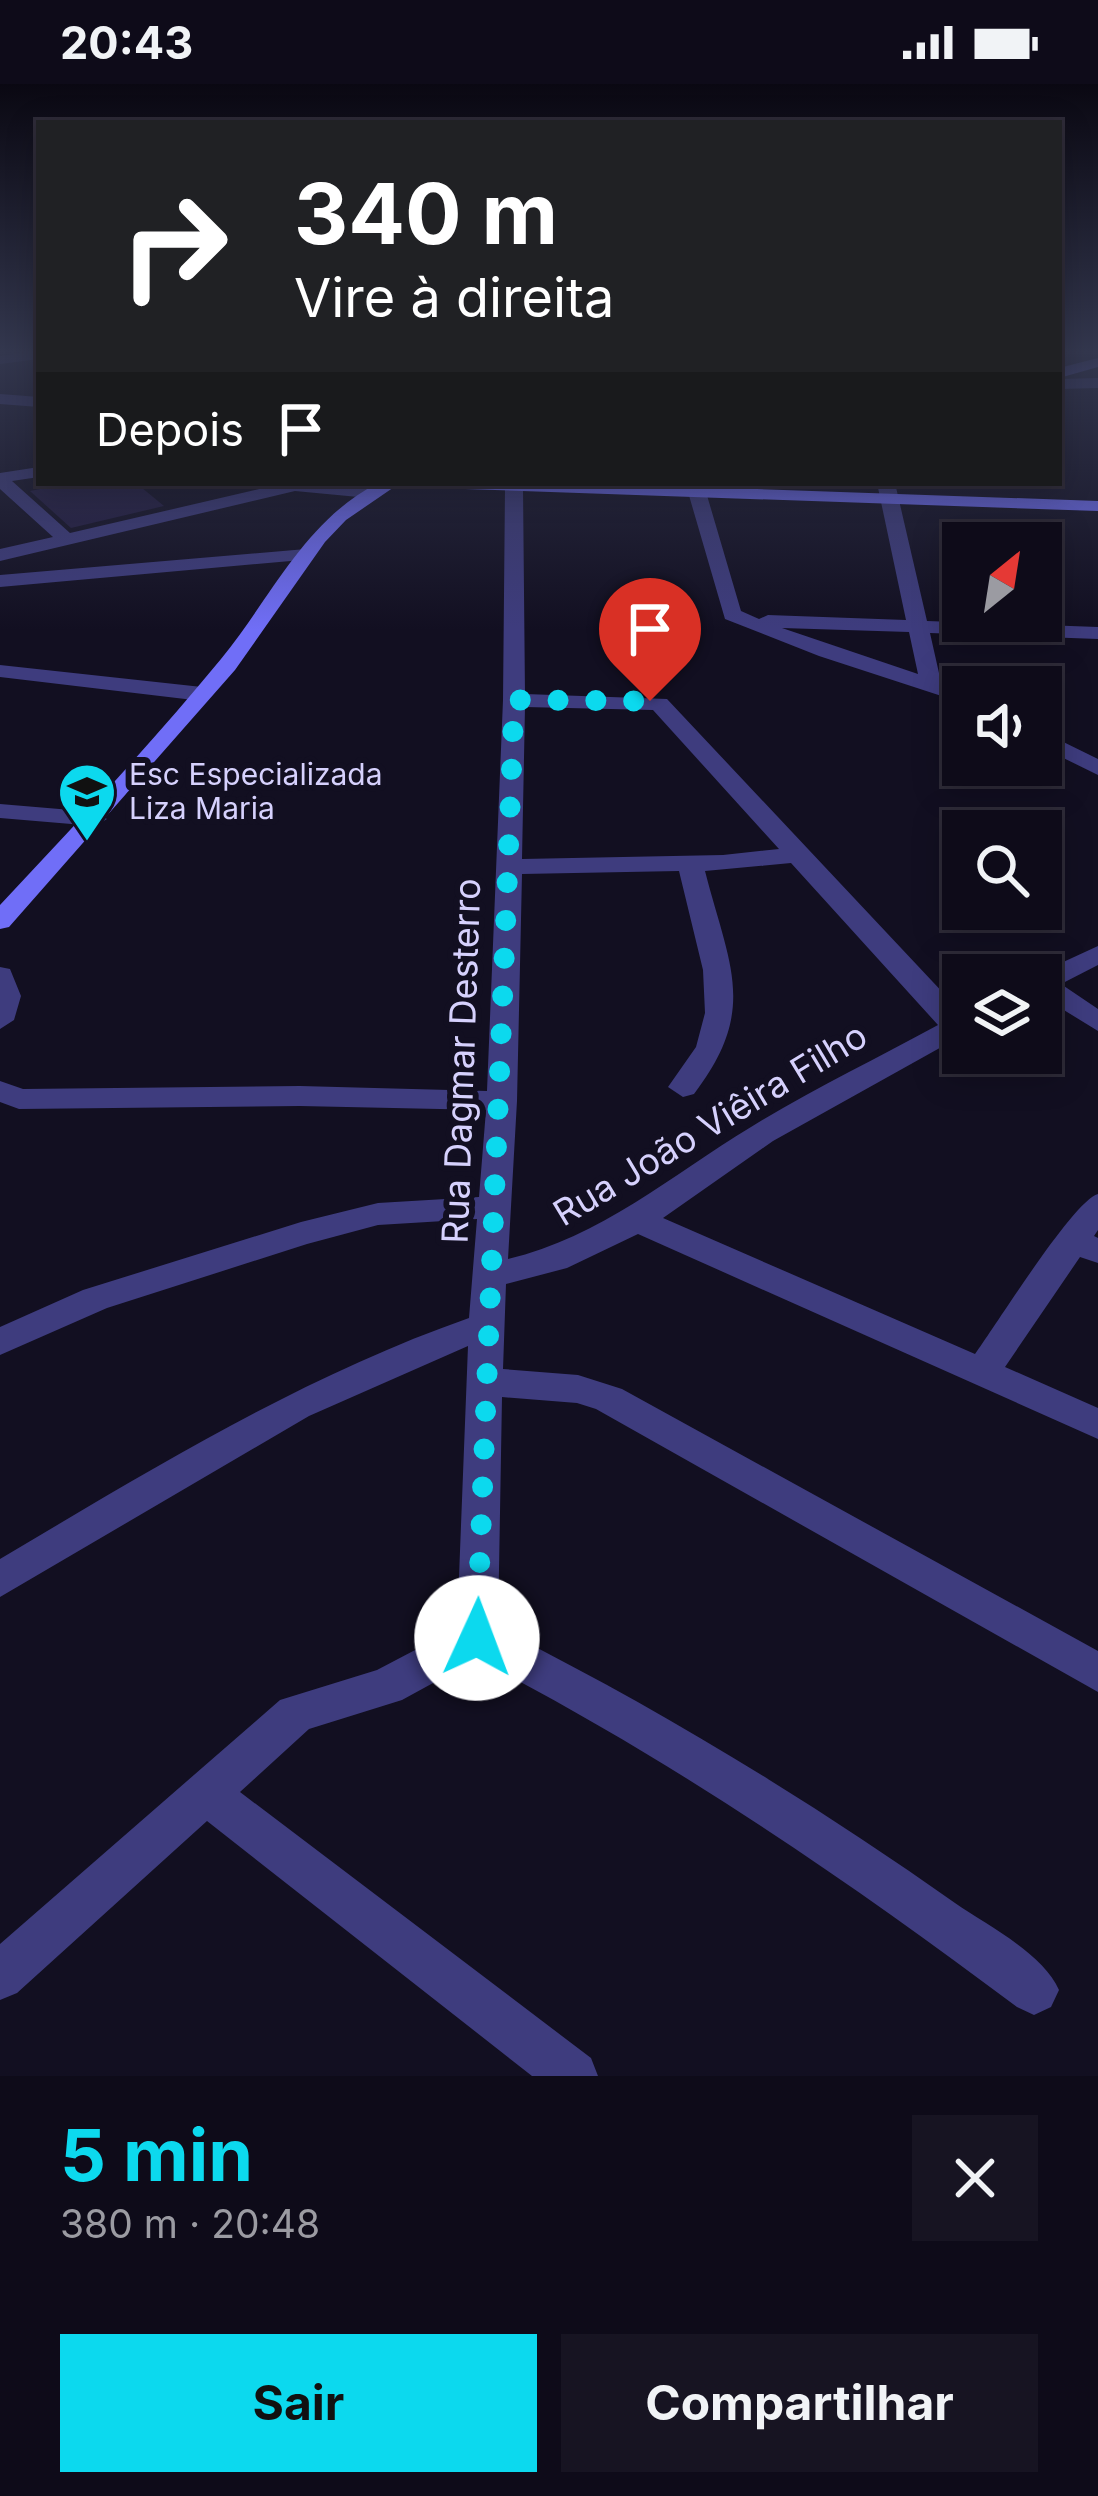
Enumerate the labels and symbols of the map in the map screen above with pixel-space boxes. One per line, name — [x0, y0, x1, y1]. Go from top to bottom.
north arrow — [942, 522, 1062, 642]
pin — [599, 578, 701, 701]
place label: Esc Especializada Liza Maria — [129, 756, 383, 826]
school or university icon: Esc Especializada Liza Maria — [56, 761, 118, 843]
street label: Rua Dagmar Desterro — [433, 878, 489, 1244]
street label: Rua João Viêira Filho — [545, 1013, 875, 1235]
position arrow — [414, 1575, 540, 1701]

